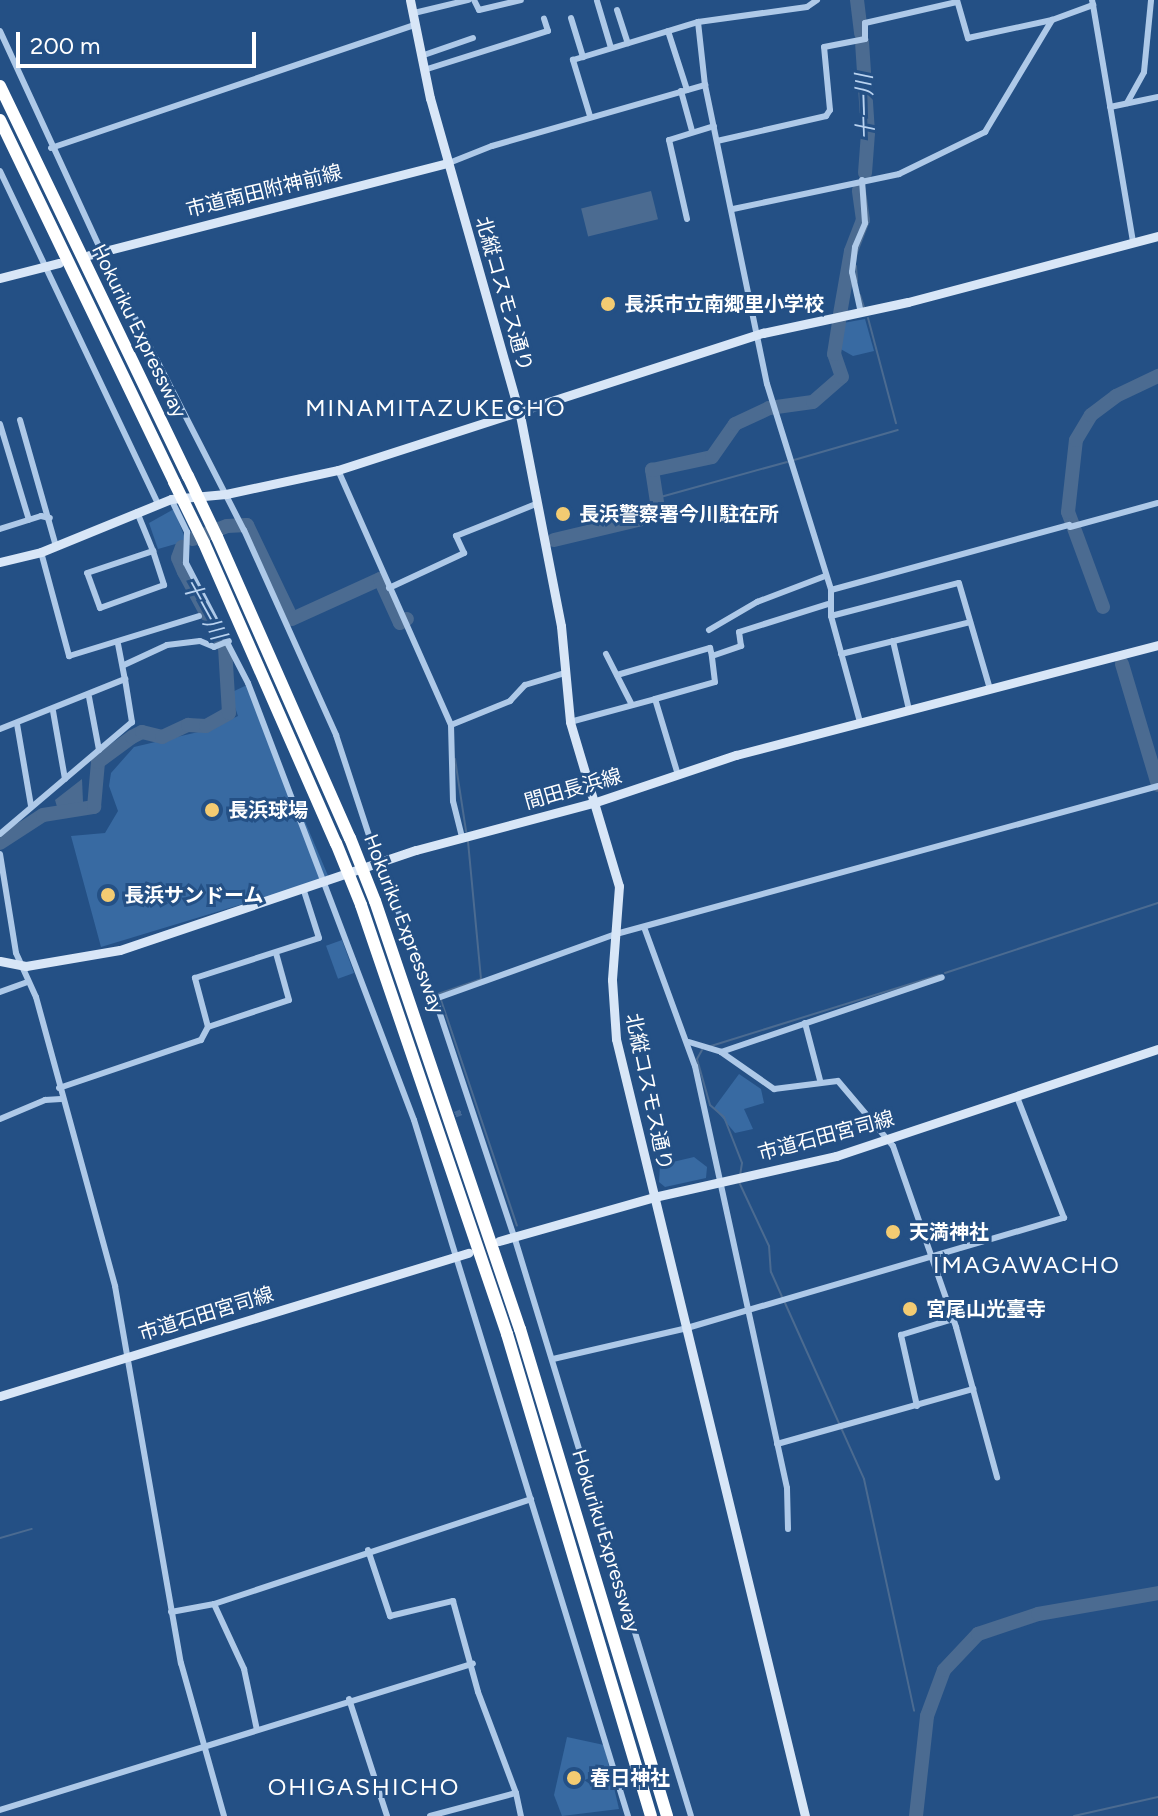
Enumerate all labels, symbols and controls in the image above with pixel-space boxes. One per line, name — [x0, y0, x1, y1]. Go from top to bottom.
scale bar — [20, 16, 260, 66]
text: 200 m — [30, 31, 101, 60]
water label: 十一川 — [851, 74, 879, 140]
street label: 市道南田附神前線 — [183, 160, 345, 222]
street label: 北縦コスモス通り — [470, 214, 538, 374]
street label: Hokuriku Expressway — [87, 240, 191, 422]
place label: 長浜市立南郷里小学校 — [624, 292, 824, 316]
marker: 長浜市立南郷里小学校 — [599, 295, 617, 313]
district label: MINAMITAZUKECHO — [305, 394, 567, 422]
place label: 長浜警察署今川駐在所 — [579, 502, 779, 526]
marker: 長浜警察署今川駐在所 — [554, 505, 572, 523]
water label: 十一川 — [176, 574, 232, 644]
street label: 間田長浜線 — [522, 764, 624, 814]
place label: 長浜球場 — [228, 798, 308, 822]
marker: 長浜球場 — [203, 801, 221, 819]
street label: Hokuriku Expressway — [359, 831, 449, 1017]
place label: 長浜サンドーム — [124, 883, 264, 907]
marker: 長浜サンドーム — [99, 886, 117, 904]
street label: 北縦コスモス通り — [621, 1011, 677, 1173]
street label: 市道石田宮司線 — [755, 1106, 897, 1166]
place label: 天満神社 — [909, 1220, 989, 1244]
marker: 天満神社 — [884, 1223, 902, 1241]
district label: IMAGAWACHO — [933, 1251, 1121, 1279]
street label: 市道石田宮司線 — [136, 1282, 276, 1346]
place label: 宮尾山光臺寺 — [926, 1297, 1046, 1321]
marker: 宮尾山光臺寺 — [901, 1300, 919, 1318]
street label: Hokuriku Expressway — [567, 1447, 645, 1635]
place label: 春日神社 — [590, 1766, 670, 1790]
marker: 春日神社 — [565, 1769, 583, 1787]
district label: OHIGASHICHO — [268, 1773, 460, 1801]

